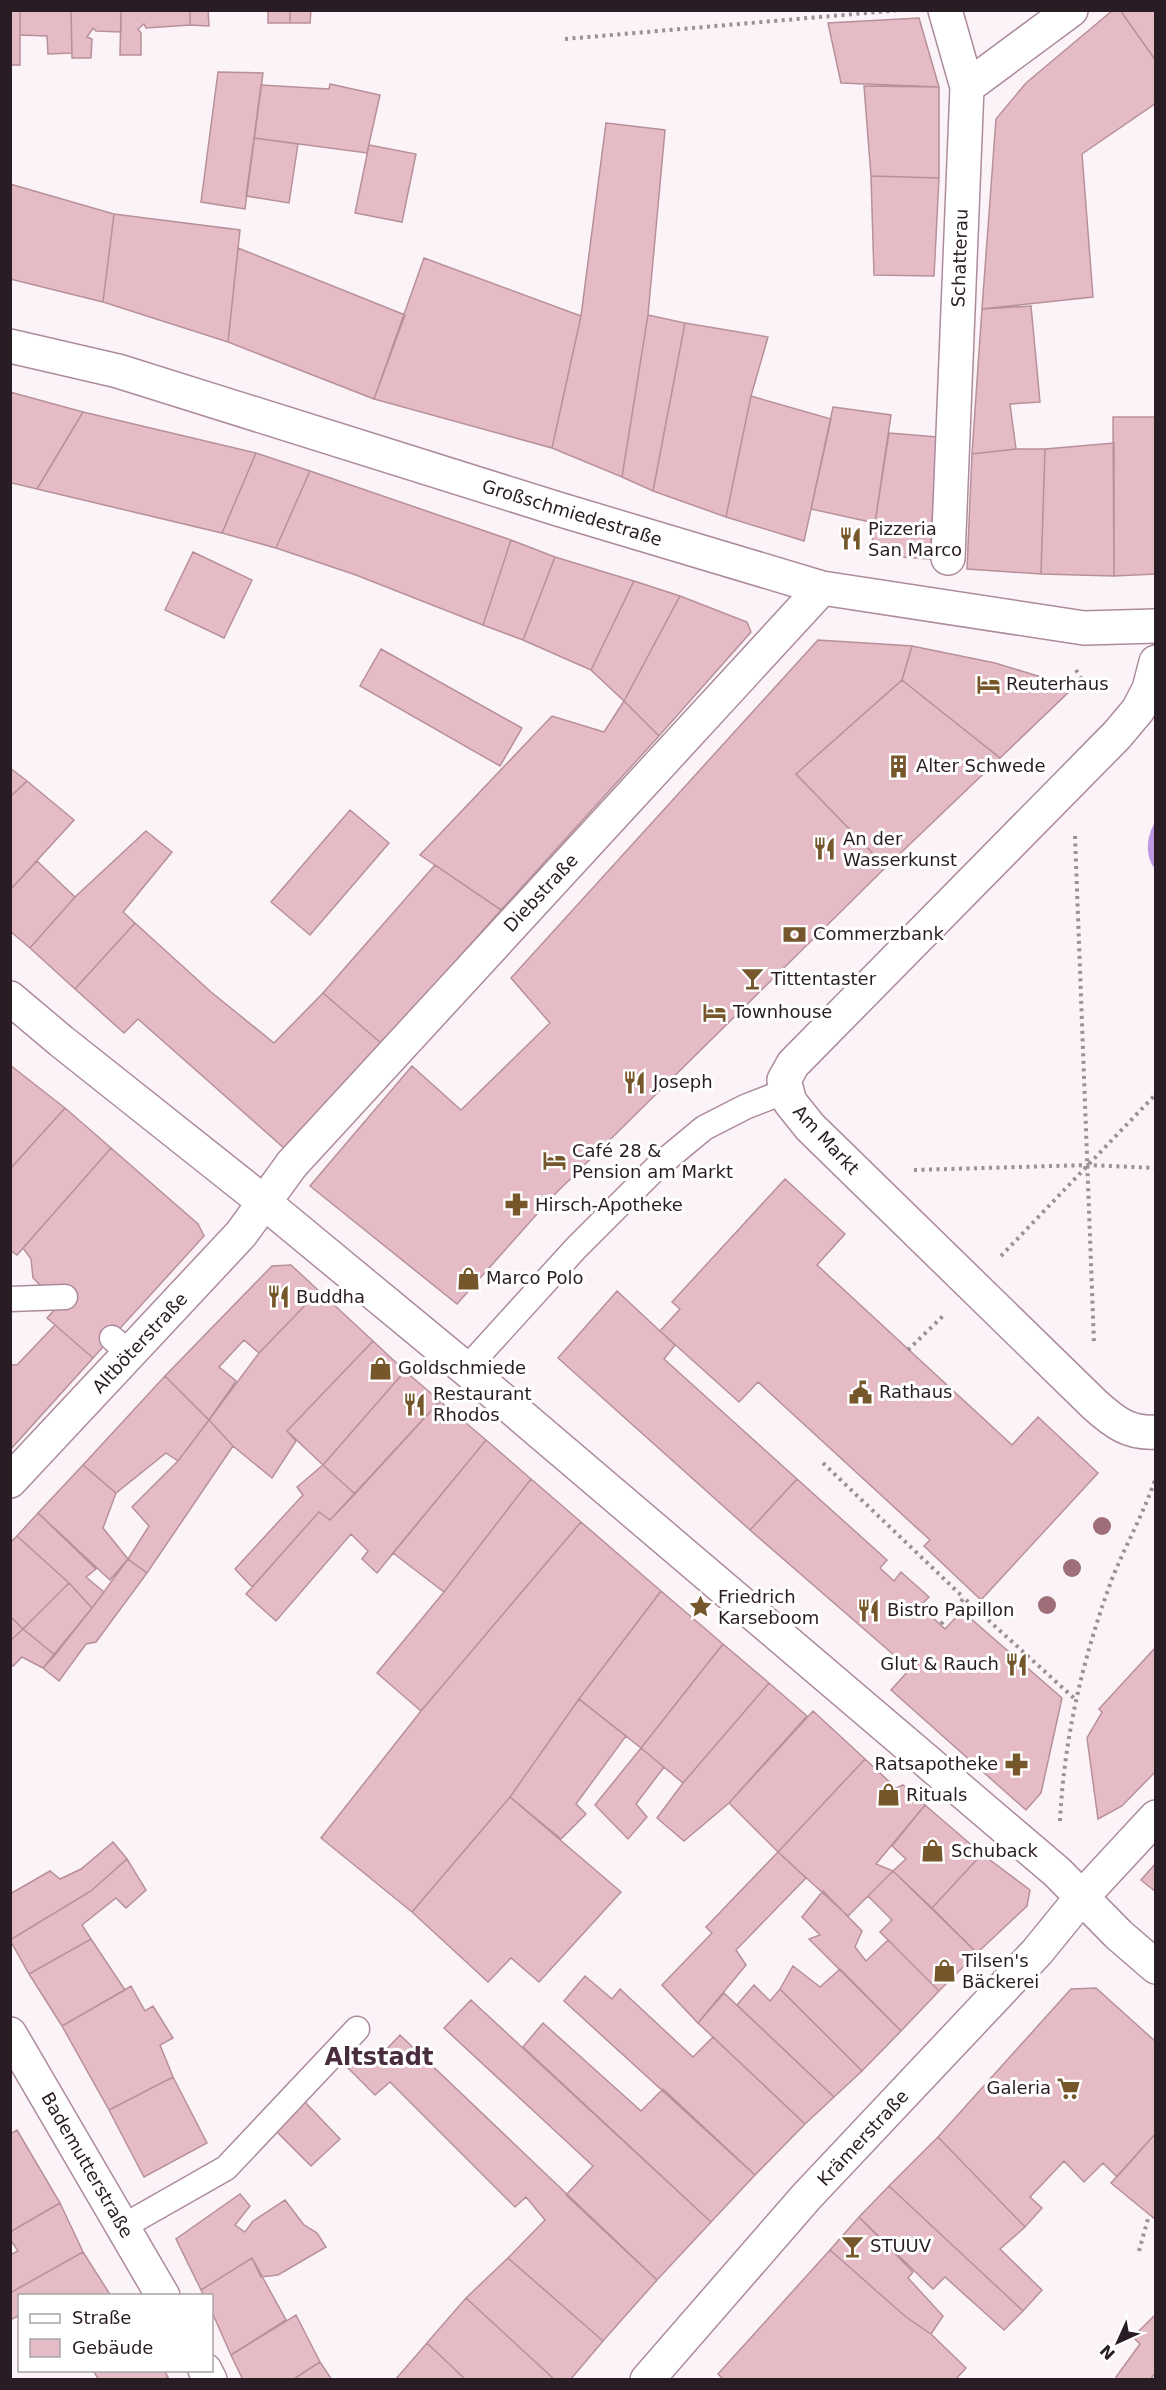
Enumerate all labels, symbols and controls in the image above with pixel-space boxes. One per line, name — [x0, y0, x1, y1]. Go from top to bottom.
street label: Schatterau — [947, 208, 972, 308]
street label: Großschmiedestraße — [479, 475, 665, 550]
place label: Pizzeria San Marco — [868, 518, 962, 560]
restaurant icon: Pizzeria San Marco — [837, 526, 863, 552]
hotel icon: Reuterhaus — [975, 671, 1001, 697]
place label: Reuterhaus — [1006, 673, 1109, 694]
building icon: Alter Schwede — [885, 753, 911, 779]
place label: Alter Schwede — [916, 755, 1046, 776]
place label: An der Wasserkunst — [843, 828, 957, 870]
restaurant icon: An der Wasserkunst — [812, 836, 838, 862]
street label: Diebstraße — [499, 849, 582, 936]
bank icon: Commerzbank — [782, 921, 808, 947]
place label: Commerzbank — [813, 923, 944, 944]
bar icon: Tittentaster — [740, 966, 766, 992]
place label: Tittentaster — [770, 968, 877, 989]
hotel icon: Townhouse — [702, 999, 728, 1025]
place label: Townhouse — [732, 1001, 832, 1022]
restaurant icon: Joseph — [622, 1069, 648, 1095]
place label: Joseph — [652, 1071, 713, 1092]
street label: Am Markt — [789, 1101, 864, 1179]
place label: Café 28 & Pension am Markt — [572, 1140, 733, 1182]
hotel icon: Café 28 & Pension am Markt — [541, 1148, 567, 1174]
pharmacy icon: Hirsch-Apotheke — [504, 1192, 530, 1218]
place label: Hirsch-Apotheke — [535, 1194, 683, 1215]
shop icon: Marco Polo — [455, 1265, 481, 1291]
place label: Marco Polo — [486, 1267, 583, 1288]
restaurant icon: Buddha — [265, 1284, 291, 1310]
place label: Buddha — [296, 1286, 365, 1307]
street label: Altböterstraße — [88, 1288, 192, 1397]
shop icon: Goldschmiede — [367, 1355, 393, 1381]
place label: Goldschmiede — [398, 1357, 526, 1378]
public building icon: Rathaus — [848, 1379, 874, 1405]
place label: Rathaus — [879, 1381, 952, 1402]
place label: Restaurant Rhodos — [433, 1383, 532, 1425]
restaurant icon: Restaurant Rhodos — [402, 1391, 428, 1417]
place label: Friedrich Karseboom — [718, 1586, 819, 1628]
place icon: Friedrich Karseboom — [687, 1594, 713, 1620]
restaurant icon: Bistro Papillon — [856, 1597, 882, 1623]
place label: Bistro Papillon — [887, 1599, 1014, 1620]
restaurant icon: Glut & Rauch — [1004, 1651, 1030, 1677]
place label: Glut & Rauch — [880, 1653, 999, 1674]
pharmacy icon: Ratsapotheke — [1003, 1751, 1029, 1777]
place label: Ratsapotheke — [875, 1753, 998, 1774]
shop icon: Rituals — [875, 1782, 901, 1808]
place label: Rituals — [906, 1784, 967, 1805]
shop icon: Schuback — [920, 1838, 946, 1864]
place label: Schuback — [951, 1840, 1038, 1861]
place label: Tilsen's Bäckerei — [961, 1950, 1039, 1992]
shop icon: Tilsen's Bäckerei — [931, 1958, 957, 1984]
district label: Altstadt — [325, 2043, 433, 2071]
supermarket icon: Galeria — [1056, 2075, 1082, 2101]
place label: Galeria — [987, 2077, 1051, 2098]
street label: Krämerstraße — [813, 2085, 912, 2190]
street label: Bademutterstraße — [37, 2088, 138, 2241]
bar icon: STUUV — [839, 2233, 865, 2259]
place label: STUUV — [870, 2235, 932, 2256]
legend — [18, 2294, 213, 2372]
text: Straße — [72, 2307, 131, 2328]
north arrow — [1088, 2312, 1148, 2372]
text: Gebäude — [72, 2337, 153, 2358]
text: N — [1096, 2341, 1119, 2364]

